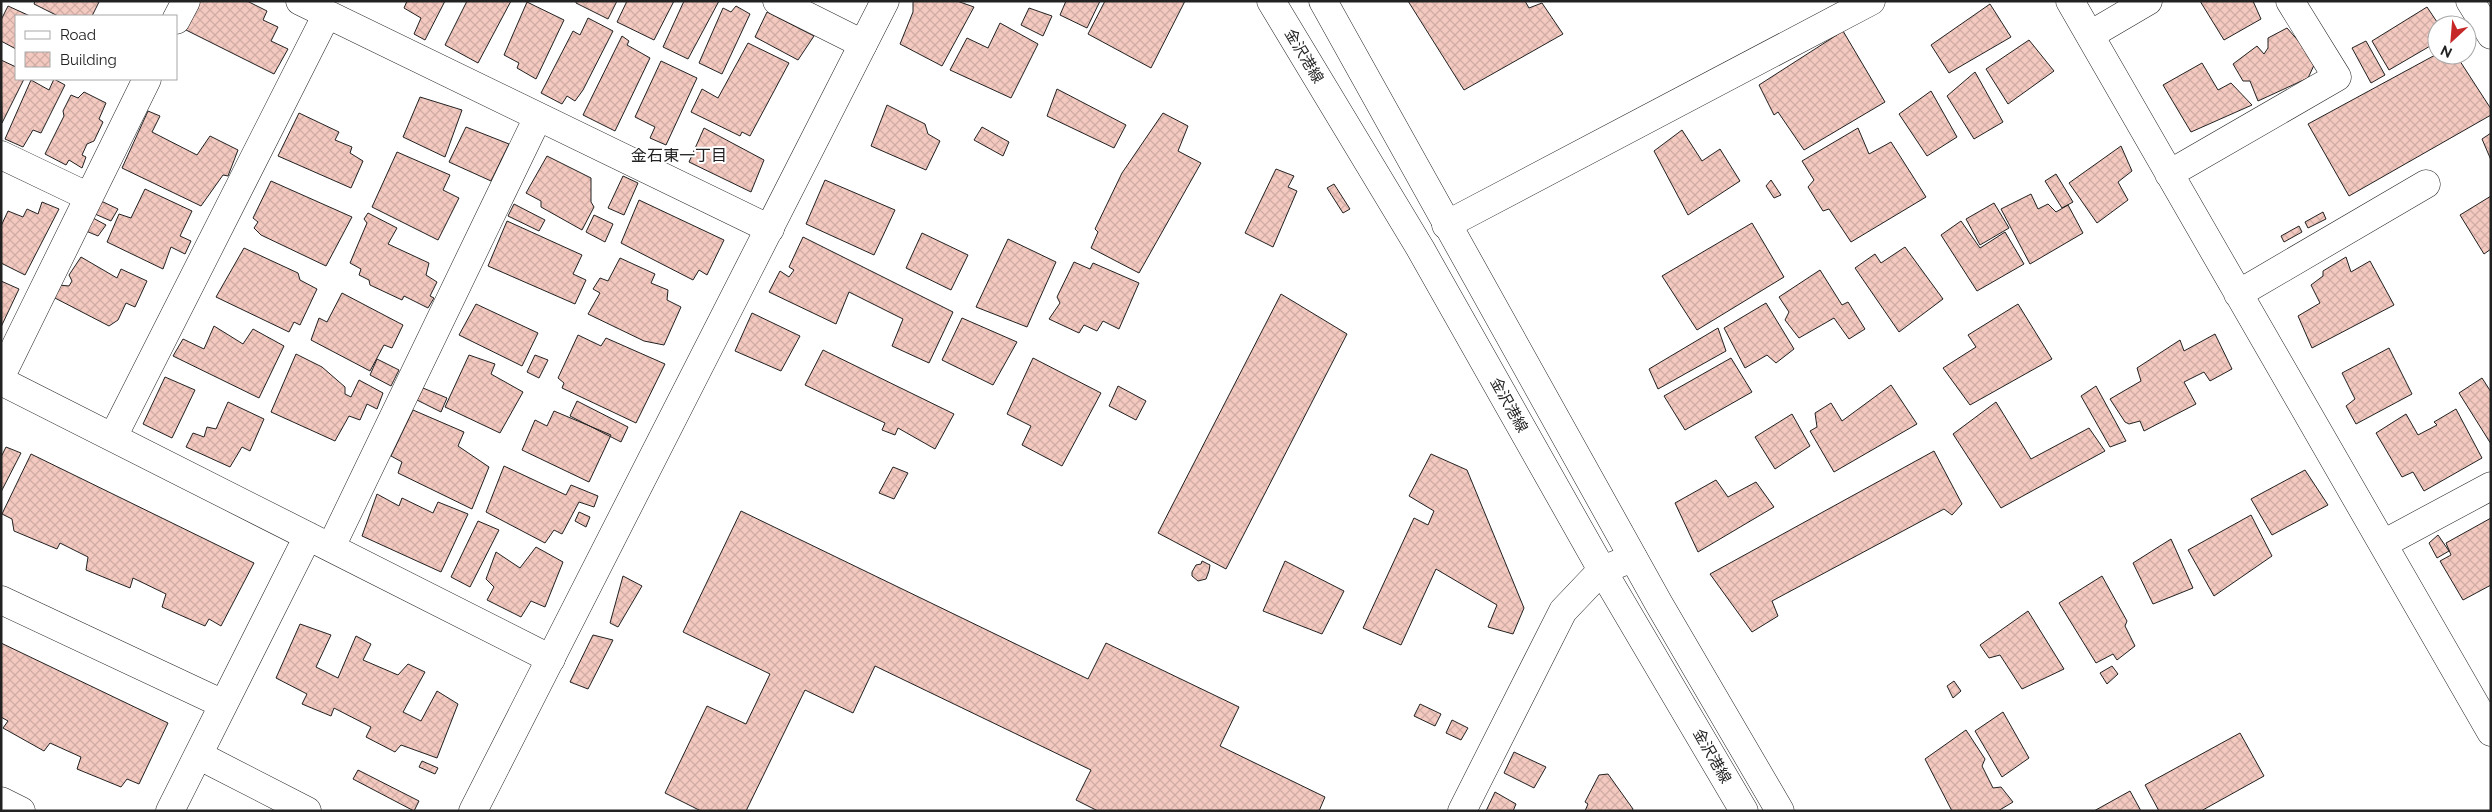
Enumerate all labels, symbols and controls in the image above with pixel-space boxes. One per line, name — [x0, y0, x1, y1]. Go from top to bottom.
legend — [15, 15, 178, 80]
north arrow — [2427, 15, 2477, 65]
text: Road — [60, 26, 96, 44]
street label: 金沢港線 — [1281, 26, 1327, 86]
text: N — [2438, 42, 2455, 61]
text: Building — [60, 51, 117, 69]
district label: 金石東一丁目 — [631, 146, 727, 165]
street label: 金沢港線 — [1487, 374, 1531, 436]
street label: 金沢港線 — [1689, 726, 1735, 786]

